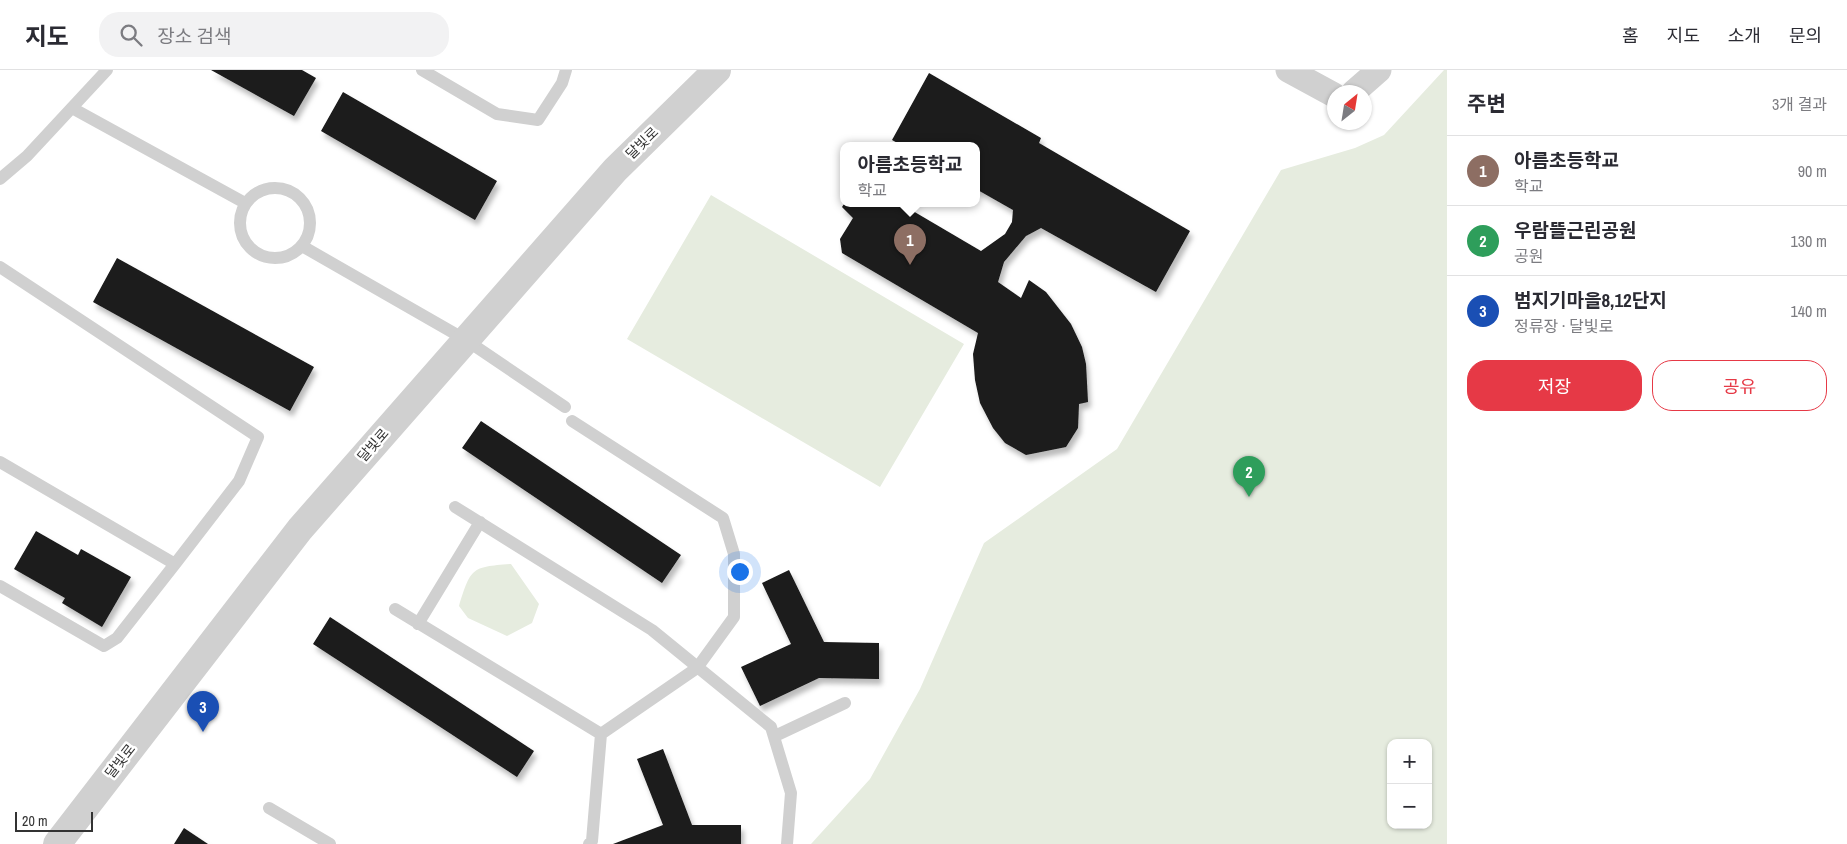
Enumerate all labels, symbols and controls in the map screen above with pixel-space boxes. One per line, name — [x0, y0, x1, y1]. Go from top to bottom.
search box — [99, 12, 449, 57]
text: 지도 — [25, 20, 69, 52]
icon: search — [117, 21, 145, 49]
text: 장소 검색 — [157, 23, 231, 49]
text: 홈 — [1622, 23, 1639, 48]
text: 지도 — [1667, 23, 1700, 48]
text: 소개 — [1728, 23, 1761, 48]
text: 문의 — [1789, 23, 1822, 48]
north arrow — [1327, 85, 1372, 130]
text: 주변 — [1467, 89, 1506, 118]
text: 3개 결과 — [1772, 93, 1827, 115]
street label: 달빛로 — [622, 123, 662, 163]
popup — [840, 142, 980, 207]
text: 아름초등학교 — [1514, 147, 1619, 173]
text: 아름초등학교 — [858, 151, 962, 177]
text: 1 — [1479, 160, 1487, 182]
text: 90 m — [1798, 160, 1827, 182]
text: 학교 — [1514, 175, 1543, 197]
text: 학교 — [858, 179, 887, 201]
text: 우람뜰근린공원 — [1514, 217, 1636, 243]
pin: 1 — [894, 224, 926, 265]
text: 2 — [1479, 230, 1487, 252]
text: 130 m — [1791, 230, 1827, 252]
text: 공원 — [1514, 245, 1543, 267]
text: 범지기마을8,12단지 — [1514, 287, 1667, 313]
text: 3 — [1479, 300, 1487, 322]
text: 140 m — [1791, 300, 1827, 322]
text: 정류장 · 달빛로 — [1514, 315, 1613, 337]
button: 저장 — [1467, 360, 1642, 411]
button: 공유 — [1652, 360, 1827, 411]
street label: 달빛로 — [354, 424, 393, 465]
pin: 2 — [1233, 456, 1265, 497]
your location — [727, 559, 753, 585]
pin: 3 — [187, 691, 219, 732]
map controls — [1387, 739, 1432, 829]
button: + — [1387, 739, 1432, 784]
street label: 달빛로 — [101, 740, 139, 782]
button: − — [1387, 784, 1432, 829]
scale bar — [15, 809, 92, 832]
text: 20 m — [22, 812, 48, 830]

